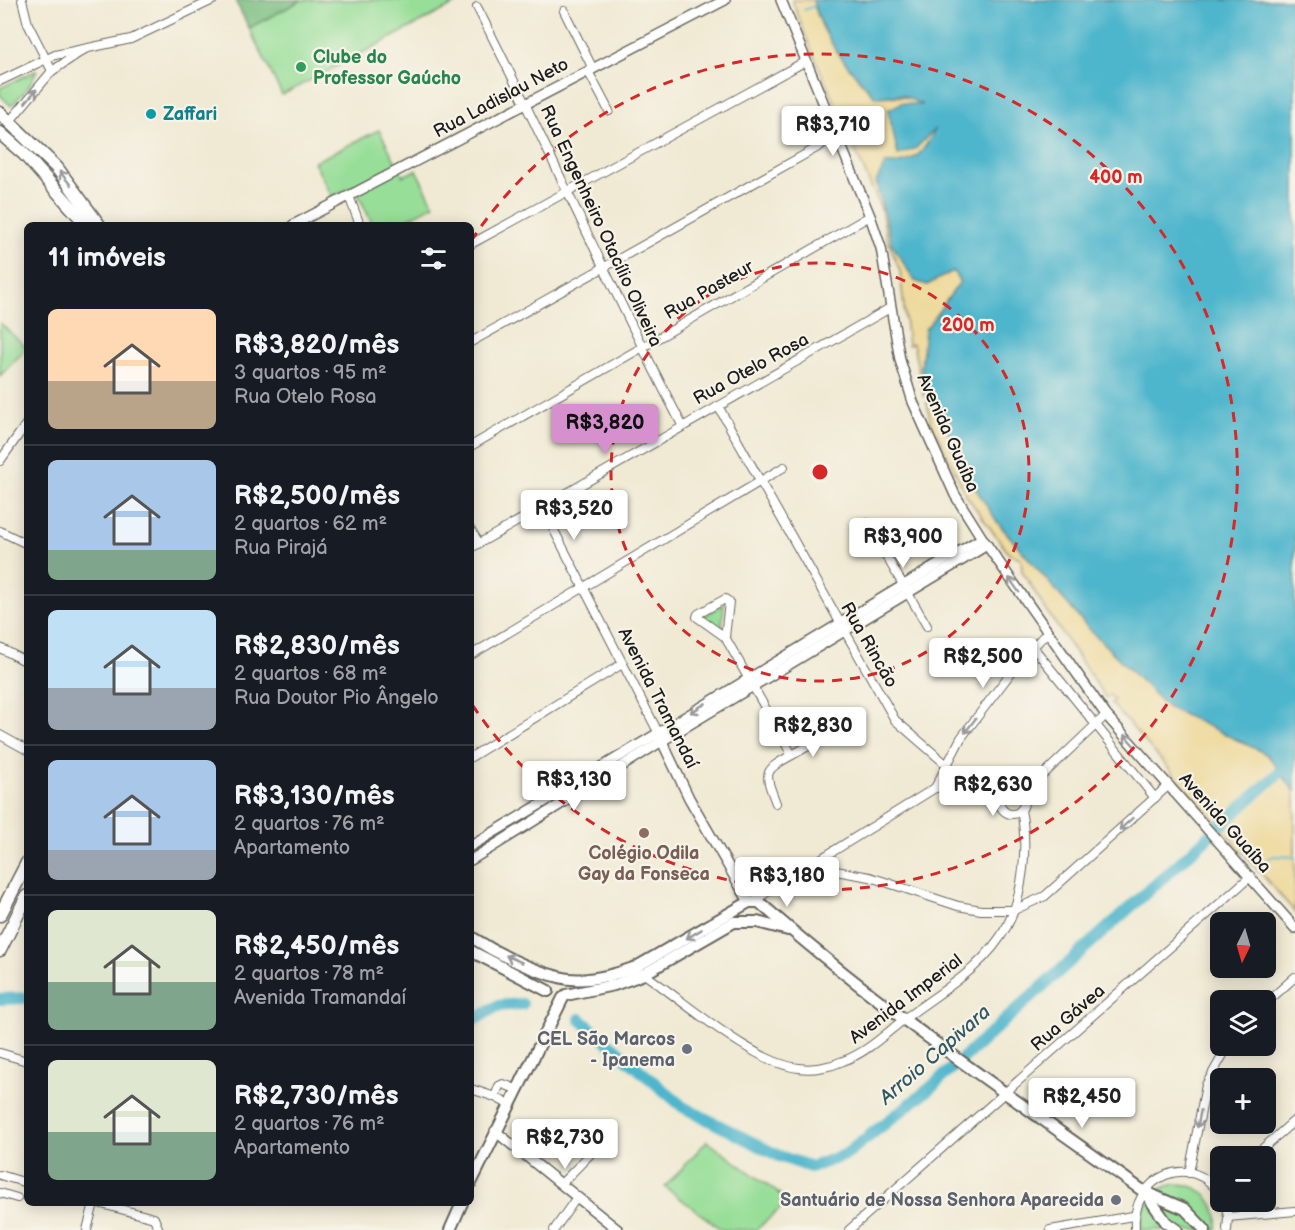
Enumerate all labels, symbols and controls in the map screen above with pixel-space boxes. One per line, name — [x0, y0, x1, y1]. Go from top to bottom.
place label: Clube do Professor Gaúcho — [313, 47, 461, 89]
street label: Rua Ladislau Neto — [430, 54, 572, 142]
marker: Clube do Professor Gaúcho — [294, 60, 308, 74]
one-way arrow — [24, 89, 38, 104]
street label: Rua Engenheiro Otacílio Oliveira — [536, 102, 666, 350]
place label: Zaffari — [163, 104, 217, 125]
pin: R$3,710 — [778, 106, 888, 157]
marker: Zaffari — [144, 107, 158, 121]
text: R$3,710 — [796, 113, 870, 137]
text: 400 m — [1089, 167, 1143, 188]
one-way arrow — [58, 170, 71, 186]
icon: filters — [417, 242, 450, 275]
text: 11 imóveis — [48, 243, 166, 274]
street label: Rua Pasteur — [661, 256, 758, 324]
text: 200 m — [941, 315, 995, 336]
street label: Rua Otelo Rosa — [690, 329, 812, 409]
text: R$3,820/mês — [234, 330, 399, 361]
icon: home — [96, 333, 168, 405]
text: 3 quartos · 95 m² — [234, 361, 387, 385]
street label: Avenida Guaíba — [912, 370, 984, 496]
text: Rua Otelo Rosa — [234, 385, 377, 409]
pin: R$3,820 — [550, 404, 660, 455]
text: R$3,820 — [565, 411, 645, 435]
centre of rings — [810, 462, 830, 482]
text: R$2,500/mês — [234, 481, 400, 512]
icon: home — [96, 484, 168, 556]
pin: R$3,520 — [519, 490, 629, 541]
text: R$3,520 — [535, 497, 613, 521]
text: 2 quartos · 62 m² — [234, 512, 387, 536]
pin: R$3,900 — [848, 518, 958, 569]
text: R$3,900 — [863, 525, 943, 549]
text: Rua Pirajá — [234, 536, 328, 560]
one-way arrow — [1008, 577, 1020, 593]
street label: Rua Rincão — [836, 599, 902, 691]
street label: Avenida Tramandaí — [613, 624, 703, 773]
text: R$2,830/mês — [234, 631, 400, 662]
icon: home — [96, 634, 168, 706]
pin: R$2,500 — [928, 638, 1038, 689]
text: R$2,500 — [943, 645, 1023, 669]
text: 2 quartos · 68 m² — [234, 662, 387, 686]
text: Rua Doutor Pio Ângelo — [234, 686, 439, 710]
one-way arrow — [690, 702, 707, 714]
pin: R$2,830 — [758, 707, 868, 758]
text: R$2,830 — [773, 714, 853, 738]
one-way arrow — [964, 718, 977, 734]
one-way arrow — [1123, 734, 1137, 749]
pin: R$3,130 — [519, 761, 629, 812]
pin: R$2,630 — [938, 766, 1048, 817]
text: R$3,130 — [536, 768, 612, 792]
street label: Avenida Guaíba — [1174, 769, 1276, 877]
text: R$2,630 — [953, 773, 1033, 797]
text: R$3,130/mês — [234, 781, 395, 812]
icon: home — [96, 784, 168, 856]
text: 2 quartos · 76 m² — [234, 812, 385, 836]
one-way arrow — [1118, 817, 1133, 832]
marker: Colégio Odila Gay da Fonseca — [637, 826, 651, 840]
text: Apartamento — [234, 836, 350, 860]
place label: Colégio Odila Gay da Fonseca — [578, 843, 710, 885]
pin: R$3,180 — [732, 857, 842, 908]
text: R$3,180 — [749, 864, 825, 888]
north arrow — [1210, 912, 1276, 978]
map controls — [1210, 912, 1276, 1212]
one-way arrow — [686, 928, 703, 940]
text: R$2,450/mês — [234, 931, 399, 962]
icon: home — [96, 934, 168, 1006]
street label: Avenida Imperial — [845, 950, 967, 1048]
one-way arrow — [506, 952, 524, 964]
text: 2 quartos · 78 m² — [234, 962, 384, 986]
street label: Rua Gávea — [1027, 980, 1109, 1056]
text: Avenida Tramandaí — [234, 986, 406, 1010]
button: layers — [1210, 990, 1276, 1056]
water label: Arroio Capivara — [874, 1000, 996, 1111]
place label: CEL São Marcos - Ipanema — [537, 1029, 675, 1071]
marker: CEL São Marcos - Ipanema — [680, 1042, 694, 1056]
button: + — [1210, 1068, 1276, 1134]
pin: R$2,450 — [1027, 1078, 1137, 1129]
text: R$2,730/mês — [234, 1081, 398, 1112]
icon: home — [96, 1084, 168, 1156]
text: R$2,450 — [1042, 1085, 1122, 1109]
one-way arrow — [1193, 1108, 1204, 1128]
text: 2 quartos · 76 m² — [234, 1112, 385, 1136]
pin: R$2,730 — [510, 1119, 620, 1170]
text: R$2,730 — [526, 1126, 604, 1150]
text: Apartamento — [234, 1136, 350, 1160]
button: − — [1210, 1146, 1276, 1212]
place label: Santuário de Nossa Senhora Aparecida — [780, 1190, 1104, 1211]
marker: Santuário de Nossa Senhora Aparecida — [1109, 1193, 1123, 1207]

